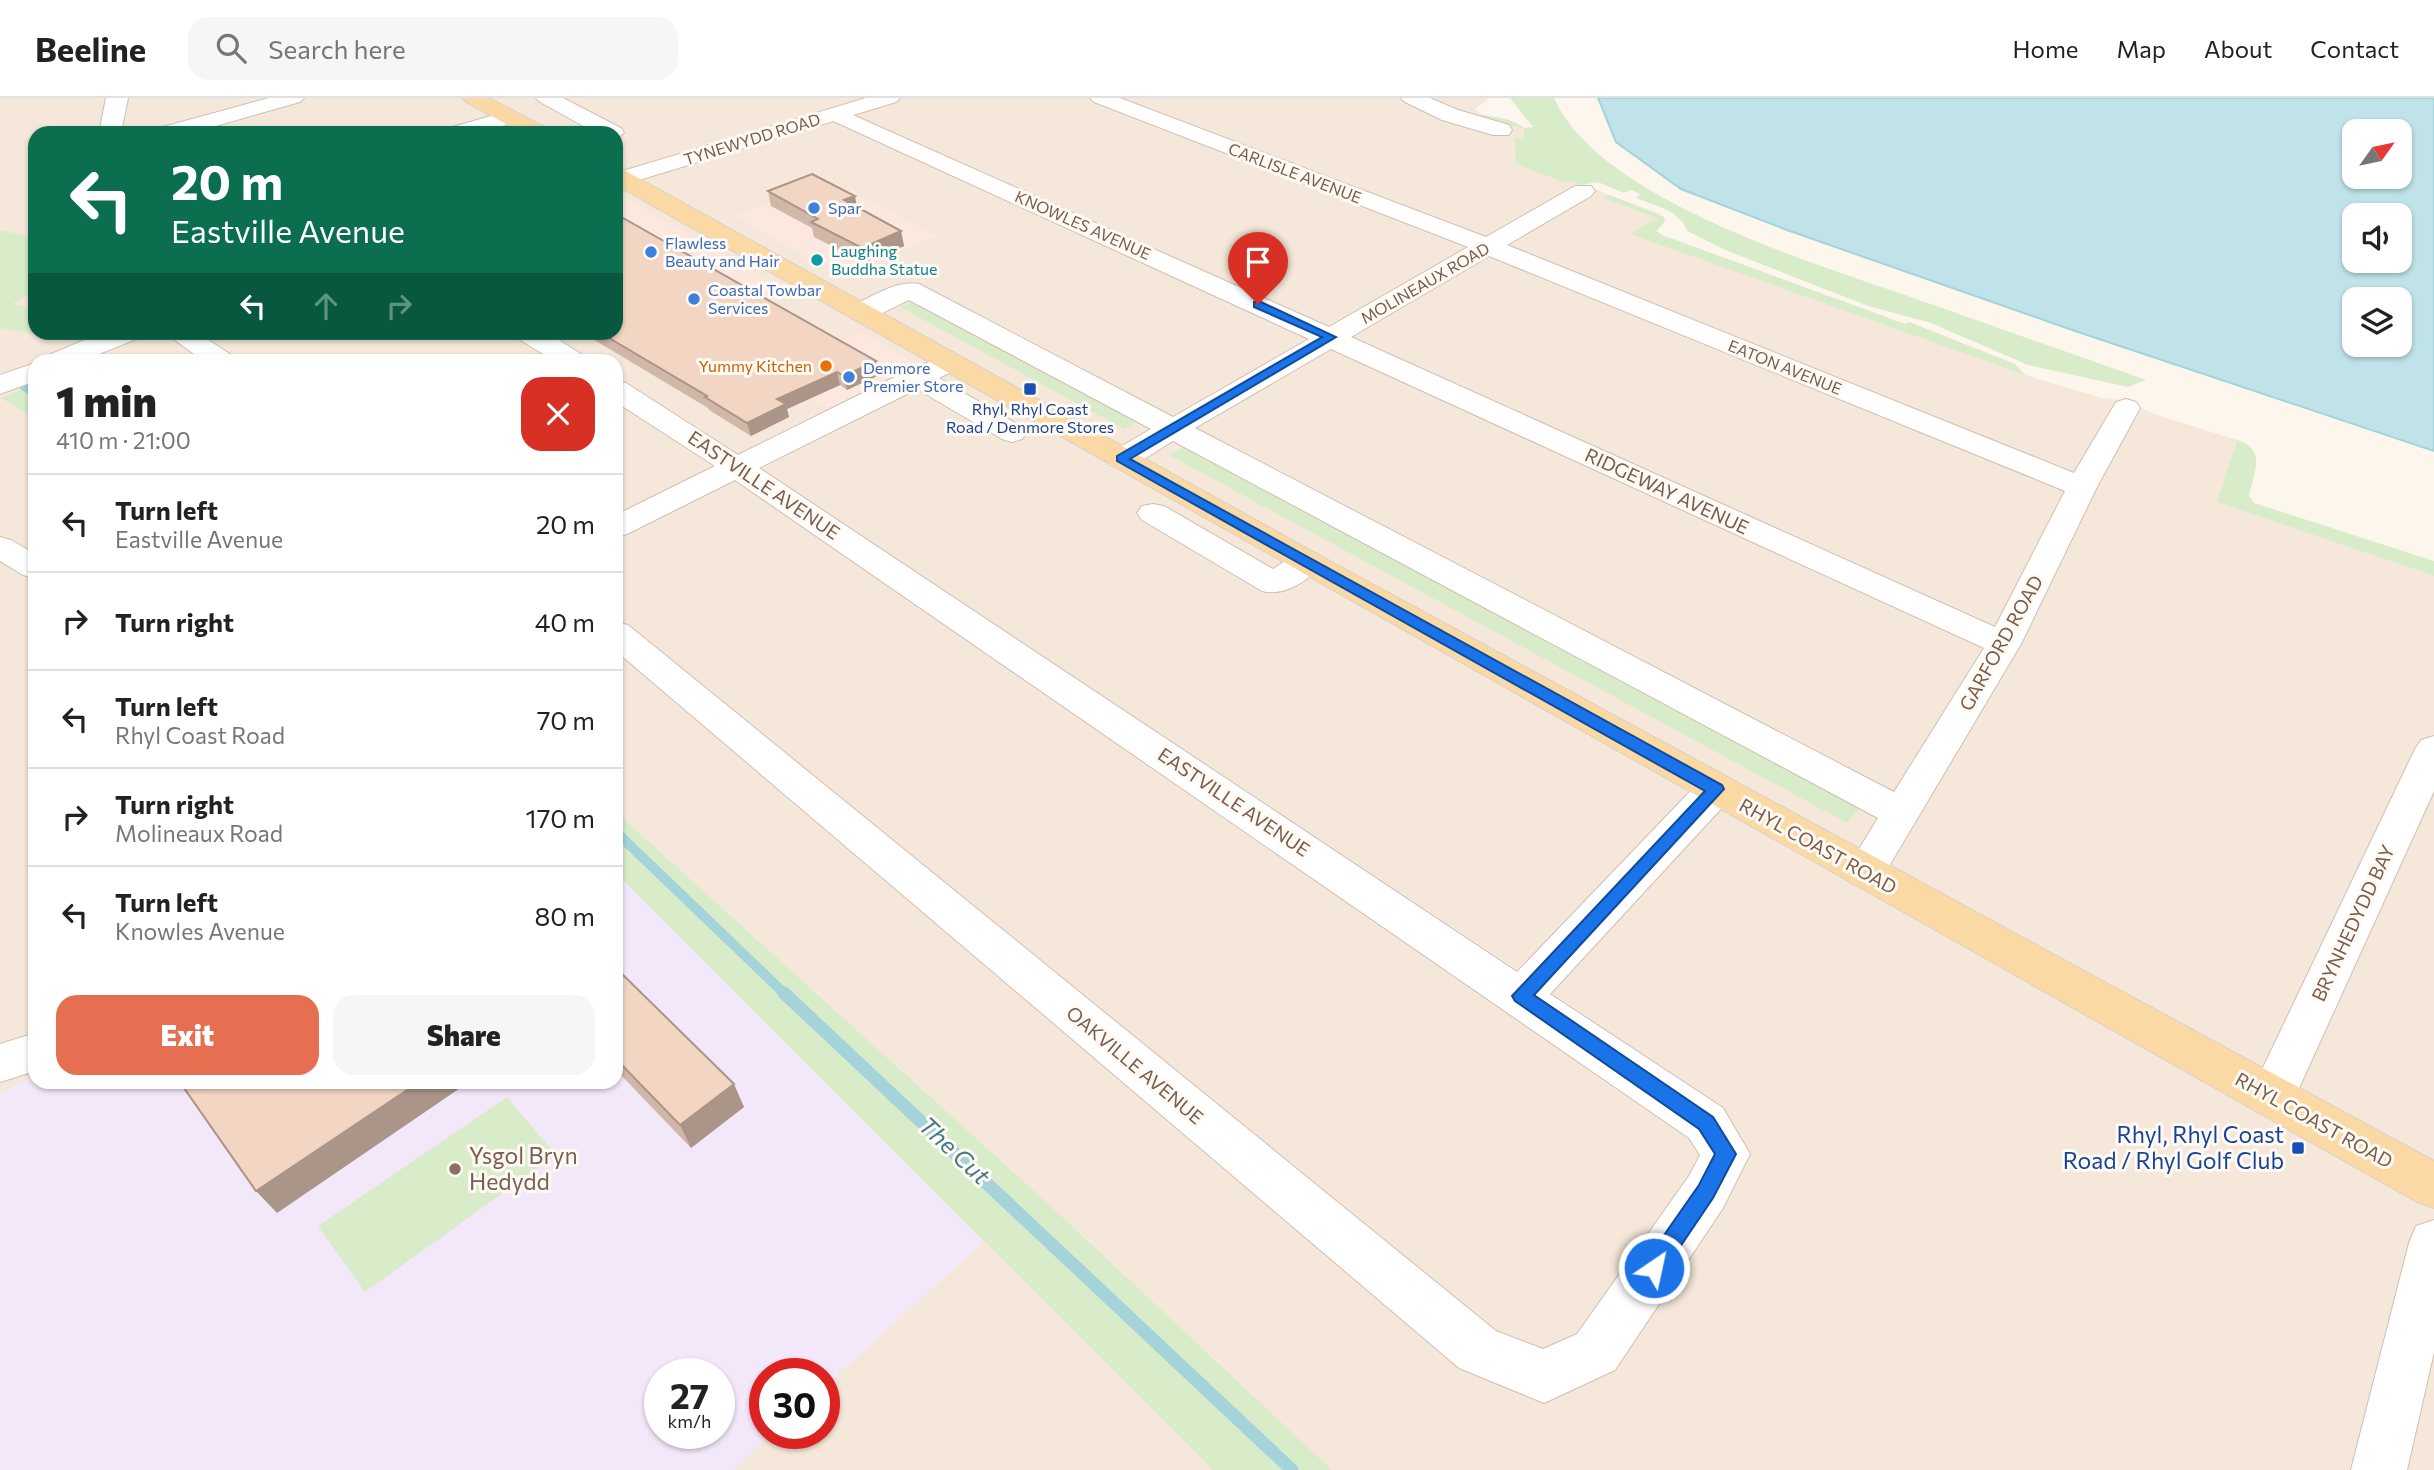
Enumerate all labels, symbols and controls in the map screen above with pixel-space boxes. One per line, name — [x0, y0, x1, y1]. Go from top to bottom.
search box — [188, 17, 678, 80]
text: Beeline — [35, 28, 146, 69]
icon: search — [212, 29, 250, 67]
text: Search here — [268, 33, 406, 64]
text: Home — [2013, 34, 2079, 63]
text: Map — [2117, 34, 2166, 63]
text: About — [2204, 34, 2272, 63]
text: Contact — [2310, 34, 2399, 63]
street label: TYNEWYDD ROAD — [681, 109, 822, 168]
north arrow — [2342, 119, 2412, 189]
map controls — [2342, 119, 2412, 357]
street label: CARLISLE AVENUE — [1226, 138, 1364, 207]
text: 20 m — [171, 150, 283, 210]
icon: left — [56, 154, 147, 245]
street label: KNOWLES AVENUE — [1012, 186, 1154, 263]
place label: Spar — [828, 198, 862, 217]
marker: Spar — [806, 200, 822, 216]
button: sound — [2342, 203, 2412, 273]
text: Eastville Avenue — [171, 210, 405, 250]
pin — [1228, 232, 1288, 304]
place label: Flawless Beauty and Hair — [665, 233, 780, 270]
street label: MOLINEAUX ROAD — [1357, 238, 1492, 327]
place label: Laughing Buddha Statue — [831, 241, 937, 278]
icon: arrive — [1239, 243, 1277, 281]
marker: Flawless Beauty and Hair — [643, 244, 659, 260]
marker: Laughing Buddha Statue — [809, 252, 825, 268]
place label: Coastal Towbar Services — [708, 280, 822, 317]
icon: left — [234, 287, 272, 325]
icon: ahead — [307, 287, 345, 325]
icon: right — [380, 287, 418, 325]
button: layers — [2342, 287, 2412, 357]
marker: Coastal Towbar Services — [686, 291, 702, 307]
street label: EATON AVENUE — [1726, 335, 1845, 398]
place label: Yummy Kitchen — [699, 356, 812, 375]
marker: Yummy Kitchen — [818, 358, 834, 374]
place label: Denmore Premier Store — [863, 358, 963, 395]
marker: Denmore Premier Store — [841, 369, 857, 385]
text: 1 min — [56, 374, 157, 426]
button: close — [521, 377, 595, 451]
marker: Rhyl, Rhyl Coast Road / Denmore Stores — [1022, 381, 1038, 397]
place label: Rhyl, Rhyl Coast Road / Denmore Stores — [946, 399, 1114, 436]
street label: EASTVILLE AVENUE — [684, 425, 845, 544]
text: 410 m · 21:00 — [56, 426, 191, 454]
street label: RIDGEWAY AVENUE — [1582, 442, 1753, 539]
text: Turn left — [115, 494, 218, 525]
icon: left — [56, 504, 94, 542]
text: 20 m — [536, 508, 595, 539]
text: Eastville Avenue — [115, 525, 283, 553]
street label: GARFORD ROAD — [1954, 571, 2047, 714]
icon: right — [56, 602, 94, 640]
text: Turn right — [115, 606, 234, 637]
text: 40 m — [535, 606, 595, 637]
text: Turn left — [115, 690, 218, 721]
icon: left — [56, 700, 94, 738]
text: 70 m — [537, 704, 595, 735]
text: Rhyl Coast Road — [115, 721, 285, 749]
street label: EASTVILLE AVENUE — [1154, 742, 1315, 861]
text: Turn right — [115, 788, 234, 819]
street label: RHYL COAST ROAD — [1736, 793, 1901, 898]
icon: right — [56, 798, 94, 836]
text: 170 m — [526, 802, 595, 833]
text: Molineaux Road — [115, 819, 283, 847]
street label: BRYNHEDYDD BAY — [2306, 841, 2399, 1005]
text: Turn left — [115, 886, 218, 917]
icon: left — [56, 896, 94, 934]
text: 80 m — [535, 900, 595, 931]
text: Knowles Avenue — [115, 917, 285, 945]
button: Exit — [56, 995, 319, 1075]
button: Share — [333, 995, 595, 1075]
street label: OAKVILLE AVENUE — [1062, 1001, 1208, 1129]
street label: RHYL COAST ROAD — [2232, 1067, 2397, 1172]
water label: The Cut — [914, 1110, 997, 1191]
place label: Rhyl, Rhyl Coast Road / Rhyl Golf Club — [2063, 1120, 2284, 1174]
marker: Rhyl, Rhyl Coast Road / Rhyl Golf Club — [2290, 1140, 2306, 1156]
place label: Ysgol Bryn Hedydd — [469, 1141, 578, 1195]
marker: Ysgol Bryn Hedydd — [447, 1161, 463, 1177]
position arrow — [1617, 1231, 1691, 1305]
speed limit sign: 30 — [749, 1358, 840, 1449]
text: 27 — [670, 1373, 709, 1416]
text: km/h — [668, 1410, 711, 1432]

